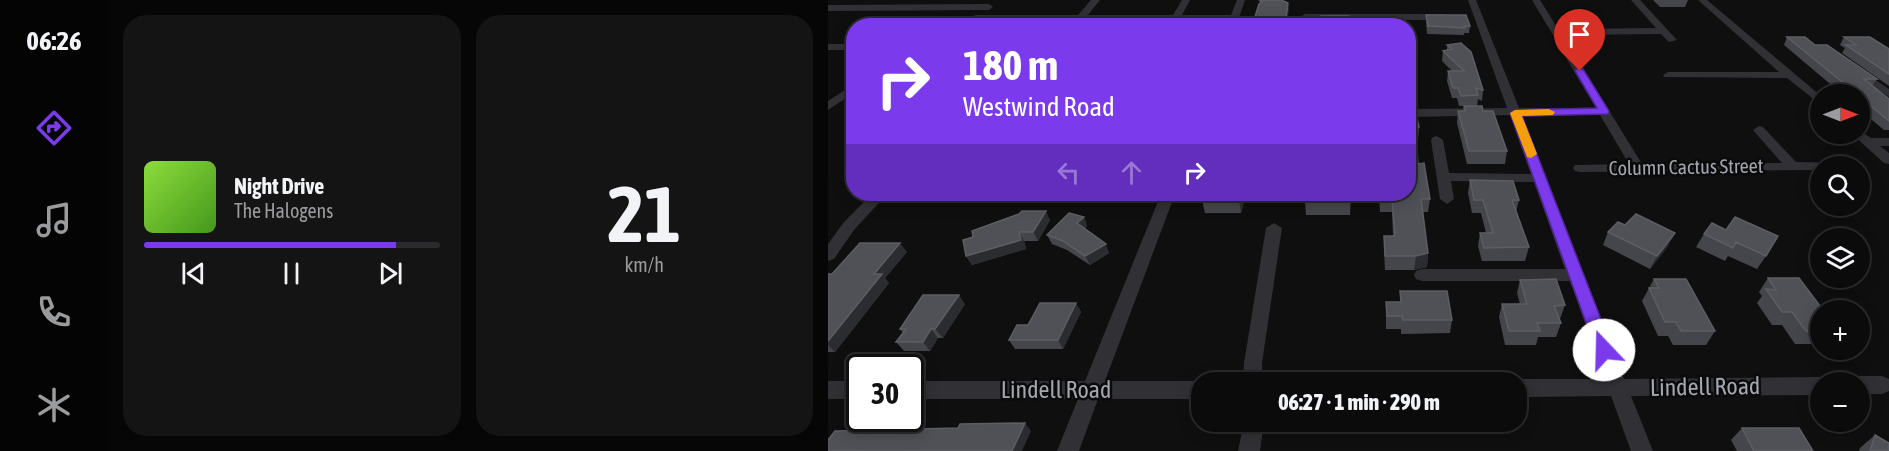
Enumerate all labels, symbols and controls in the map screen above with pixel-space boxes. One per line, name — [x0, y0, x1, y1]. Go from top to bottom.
pin — [1554, 9, 1605, 71]
icon: arrive — [1563, 18, 1596, 51]
text: 06:26 — [26, 25, 82, 56]
text: 180 m — [963, 41, 1058, 89]
icon: right — [864, 42, 942, 120]
north arrow — [1810, 84, 1870, 144]
map controls — [1810, 84, 1870, 432]
text: Westwind Road — [963, 91, 1115, 122]
icon: directions — [33, 107, 75, 149]
street label: Column Cactus Street — [1608, 154, 1764, 179]
icon: left — [1052, 156, 1085, 189]
icon: ahead — [1115, 156, 1148, 189]
icon: right — [1178, 156, 1211, 189]
button: search — [1810, 156, 1870, 216]
text: 21 — [608, 169, 681, 259]
text: Night Drive — [234, 173, 324, 199]
icon: music — [33, 199, 75, 241]
text: The Halogens — [234, 199, 333, 222]
button: layers — [1810, 228, 1870, 288]
text: km/h — [624, 253, 664, 276]
icon: previous — [177, 257, 210, 290]
icon: pause — [275, 257, 308, 290]
icon: next — [374, 257, 407, 290]
icon: phone — [33, 291, 75, 333]
button: + — [1810, 300, 1870, 360]
position arrow — [1572, 318, 1636, 382]
speed limit sign: 30 — [846, 354, 924, 432]
street label: Lindell Road — [1649, 372, 1760, 401]
button: − — [1810, 372, 1870, 432]
street label: Lindell Road — [1001, 376, 1111, 403]
icon: climate — [33, 384, 75, 426]
text: 06:27 · 1 min · 290 m — [1278, 389, 1440, 415]

